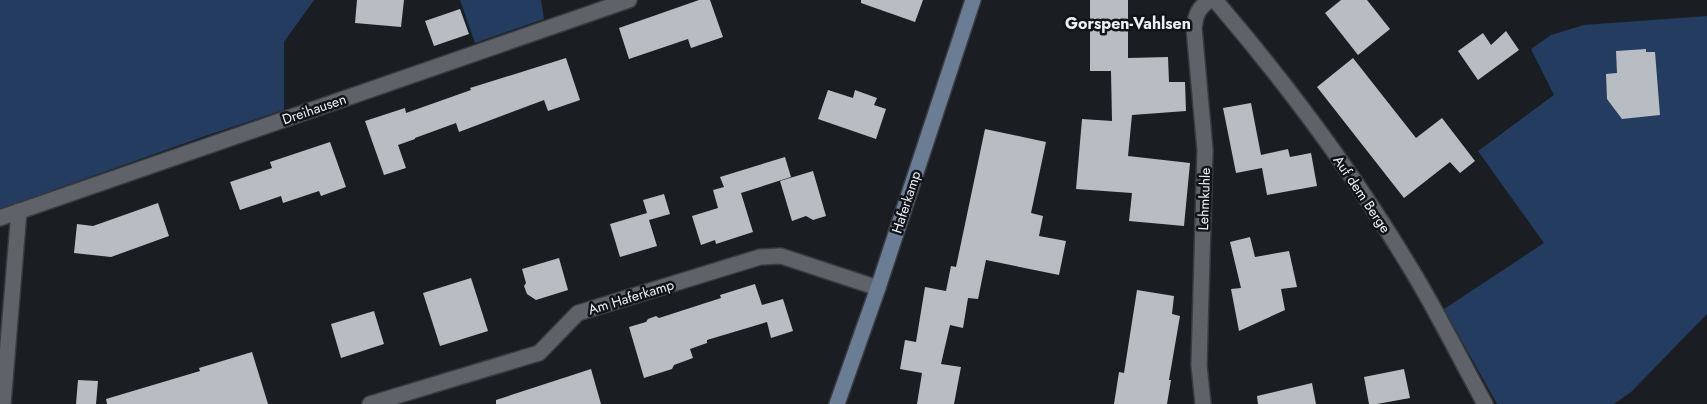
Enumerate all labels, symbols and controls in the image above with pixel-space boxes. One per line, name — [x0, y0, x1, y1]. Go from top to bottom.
district label: Gorspen-Vahlsen — [1065, 12, 1191, 35]
street label: Dreihausen — [279, 89, 349, 129]
street label: Auf dem Berge — [1329, 151, 1395, 237]
street label: Lehmkuhle — [1193, 167, 1215, 231]
street label: Haferkamp — [887, 168, 925, 236]
street label: Am Haferkamp — [586, 274, 676, 320]

